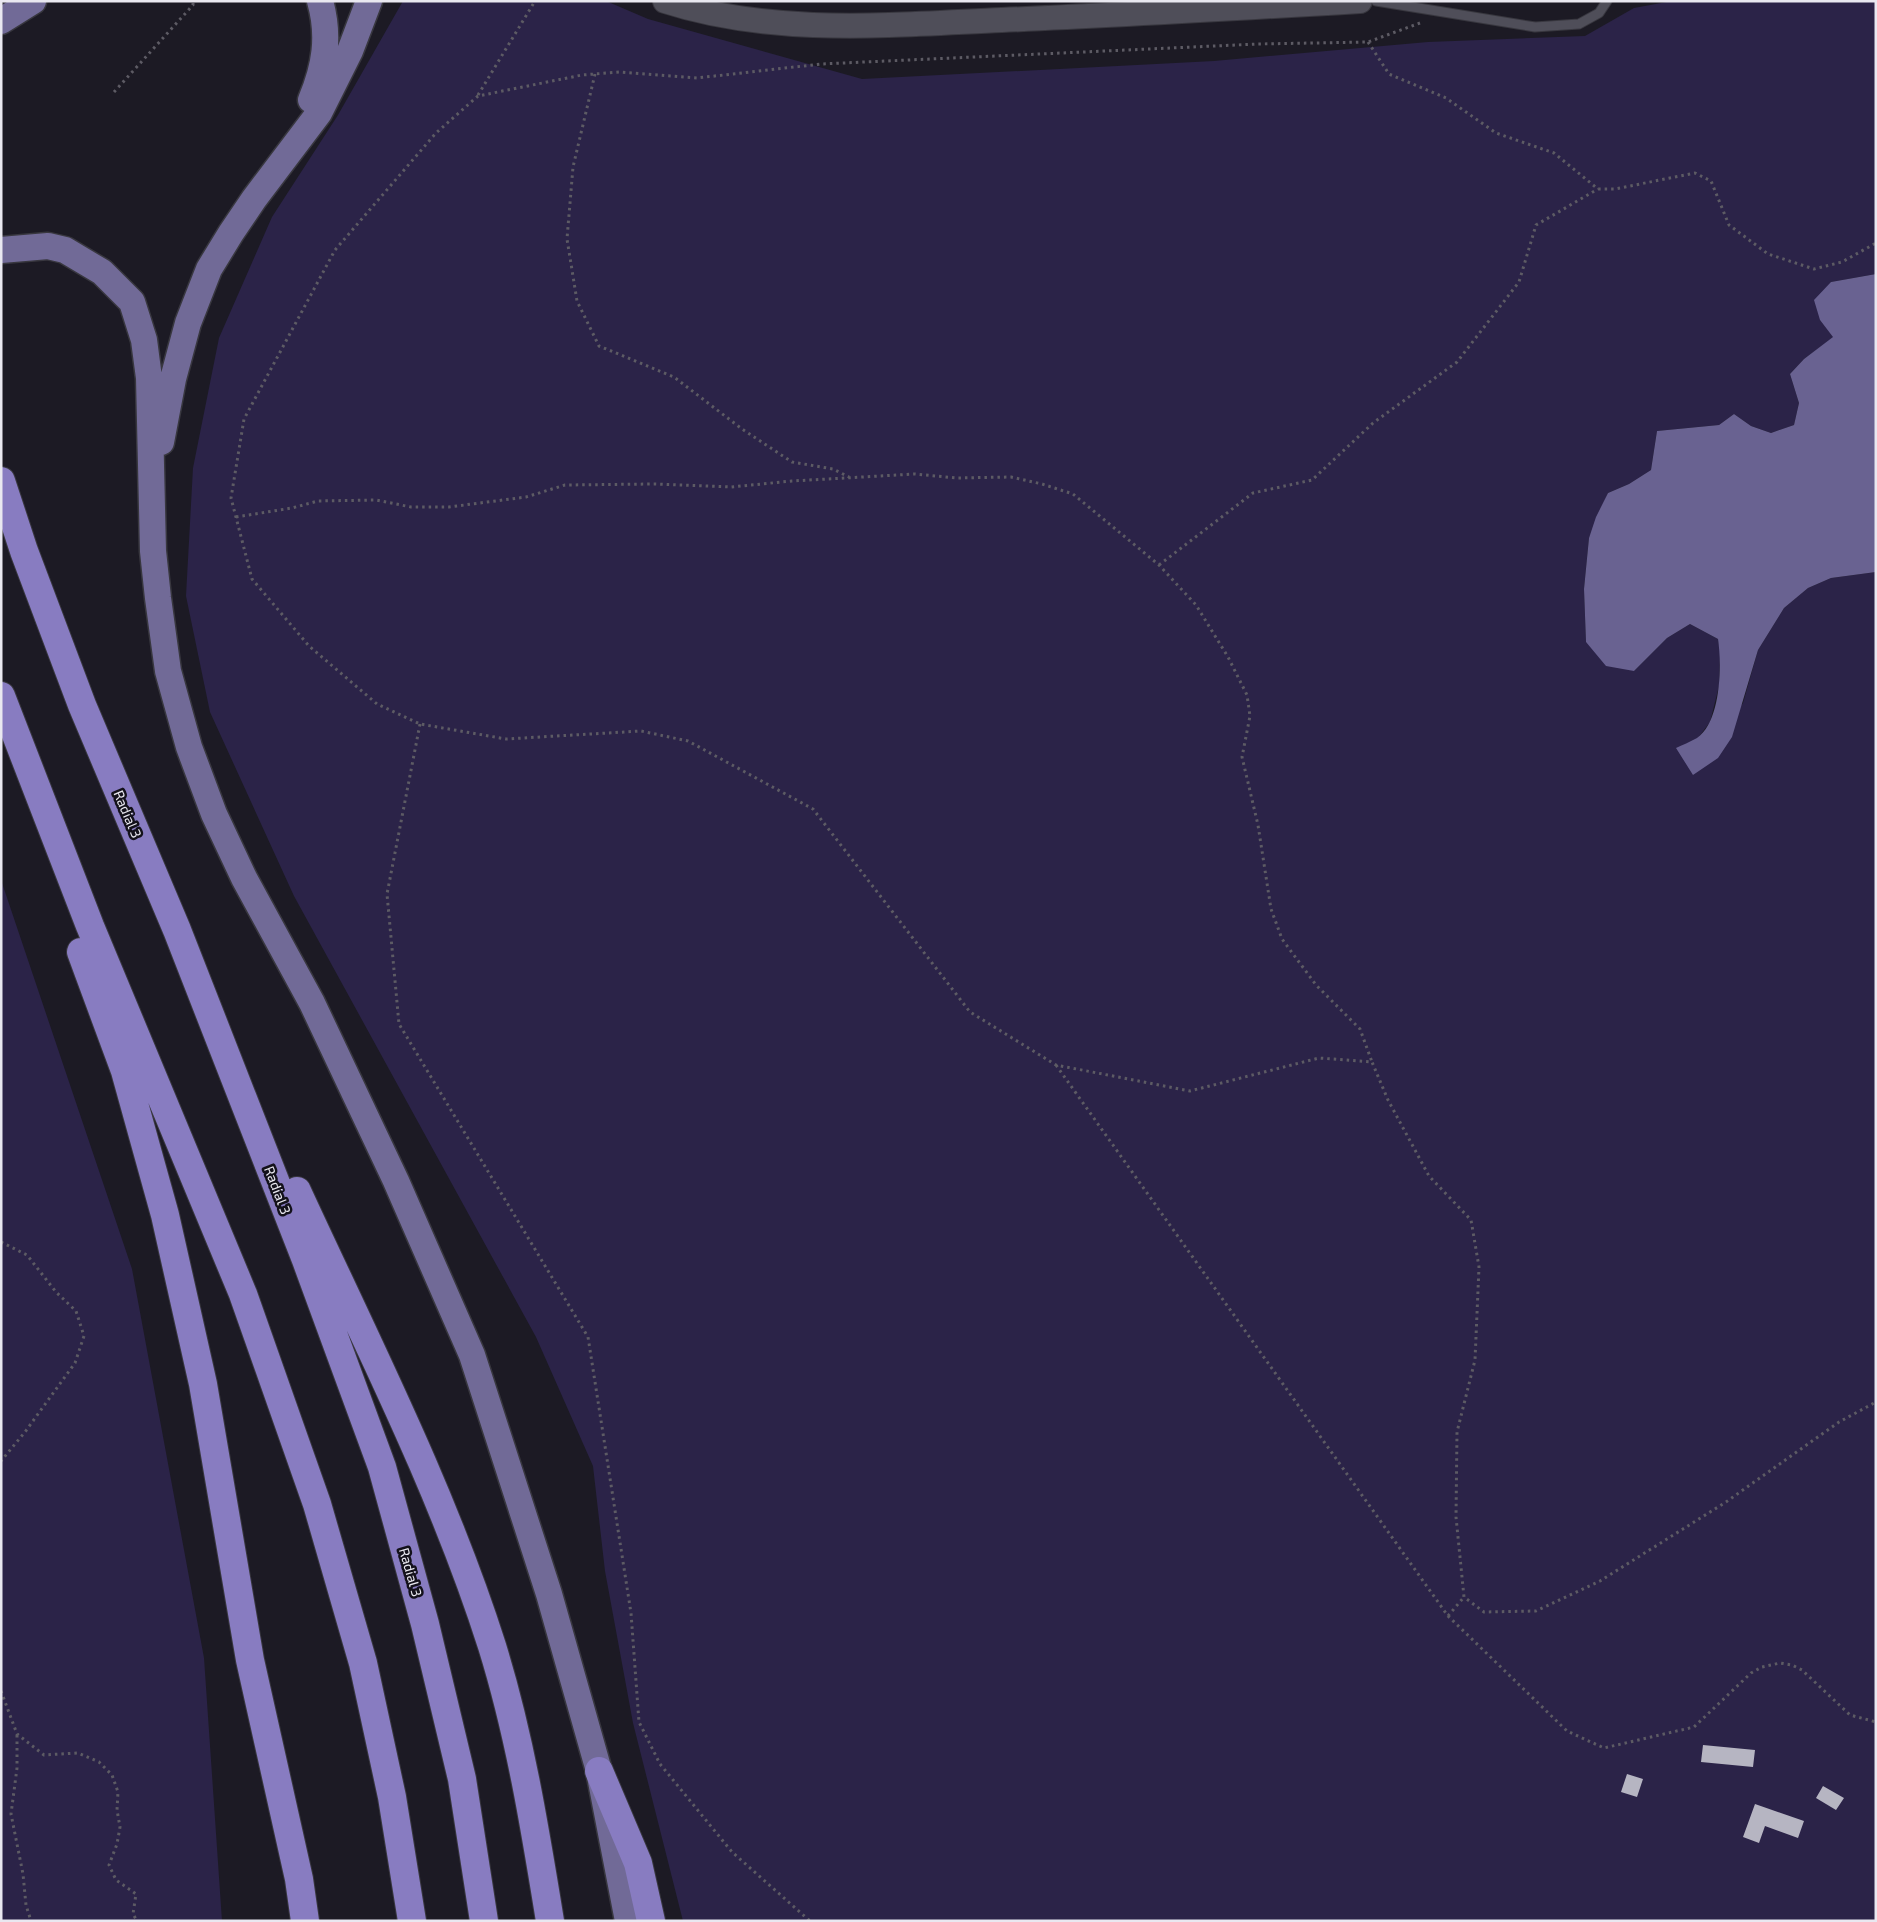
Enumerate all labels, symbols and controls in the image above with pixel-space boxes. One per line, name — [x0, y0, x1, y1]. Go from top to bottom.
street label: Radial 3 — [110, 788, 146, 840]
street label: Radial 3 — [261, 1164, 295, 1216]
street label: Radial 3 — [396, 1546, 426, 1598]

